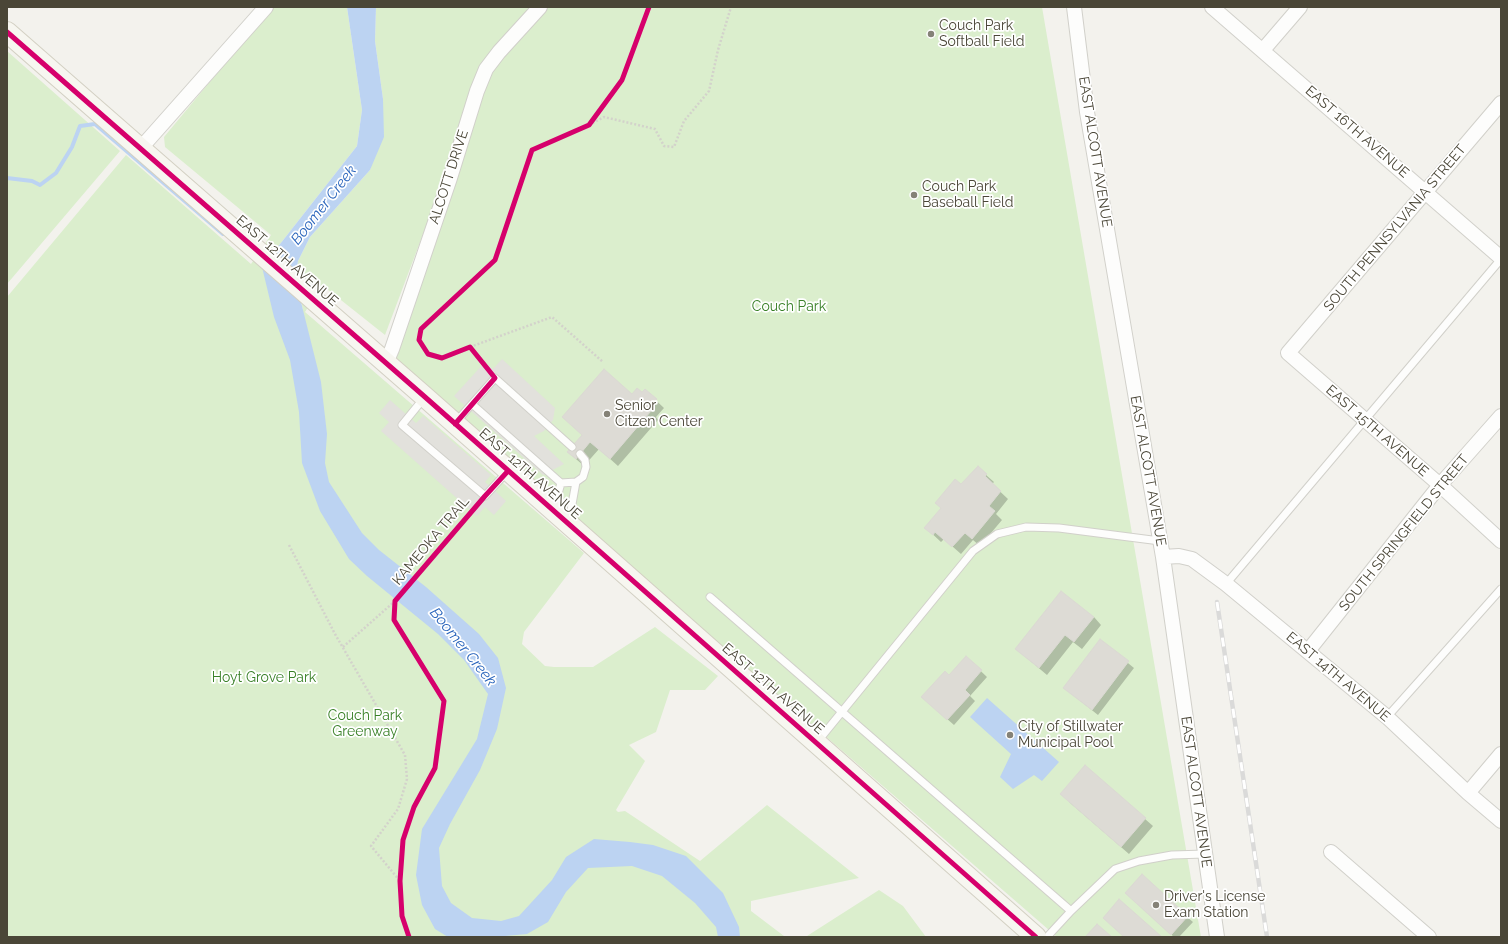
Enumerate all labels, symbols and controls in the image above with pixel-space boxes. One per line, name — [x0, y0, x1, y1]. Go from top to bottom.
place label: Couch Park Softball Field — [939, 18, 1025, 50]
marker: Couch Park Softball Field — [926, 29, 936, 39]
street label: EAST ALCOTT AVENUE — [1075, 75, 1115, 229]
street label: EAST 16TH AVENUE — [1302, 82, 1412, 182]
street label: ALCOTT DRIVE — [426, 128, 472, 226]
street label: SOUTH PENNSYLVANIA STREET — [1320, 141, 1470, 315]
water label: Boomer Creek — [287, 162, 361, 248]
place label: Couch Park Baseball Field — [922, 179, 1013, 212]
marker: Couch Park Baseball Field — [909, 190, 919, 200]
street label: EAST 12TH AVENUE — [232, 212, 342, 310]
park label: Couch Park — [752, 299, 826, 315]
street label: EAST 15TH AVENUE — [1322, 382, 1432, 480]
street label: EAST ALCOTT AVENUE — [1126, 394, 1170, 548]
place label: Senior Citzen Center — [615, 398, 703, 430]
marker: Senior Citzen Center — [602, 409, 612, 419]
street label: EAST 12TH AVENUE — [475, 425, 585, 523]
street label: SOUTH SPRINGFIELD STREET — [1336, 451, 1472, 615]
street label: KAMEOKA TRAIL — [389, 493, 473, 589]
water label: Boomer Creek — [426, 604, 500, 690]
street label: EAST 14TH AVENUE — [1283, 629, 1393, 725]
street label: EAST 12TH AVENUE — [718, 640, 828, 738]
park label: Hoyt Grove Park — [212, 670, 316, 686]
park label: Couch Park Greenway — [328, 708, 402, 740]
street label: EAST ALCOTT AVENUE — [1177, 715, 1215, 869]
place label: City of Stillwater Municipal Pool — [1018, 719, 1123, 752]
marker: City of Stillwater Municipal Pool — [1005, 730, 1015, 740]
place label: Driver's License Exam Station — [1164, 889, 1265, 922]
marker: Driver's License Exam Station — [1151, 900, 1161, 910]

